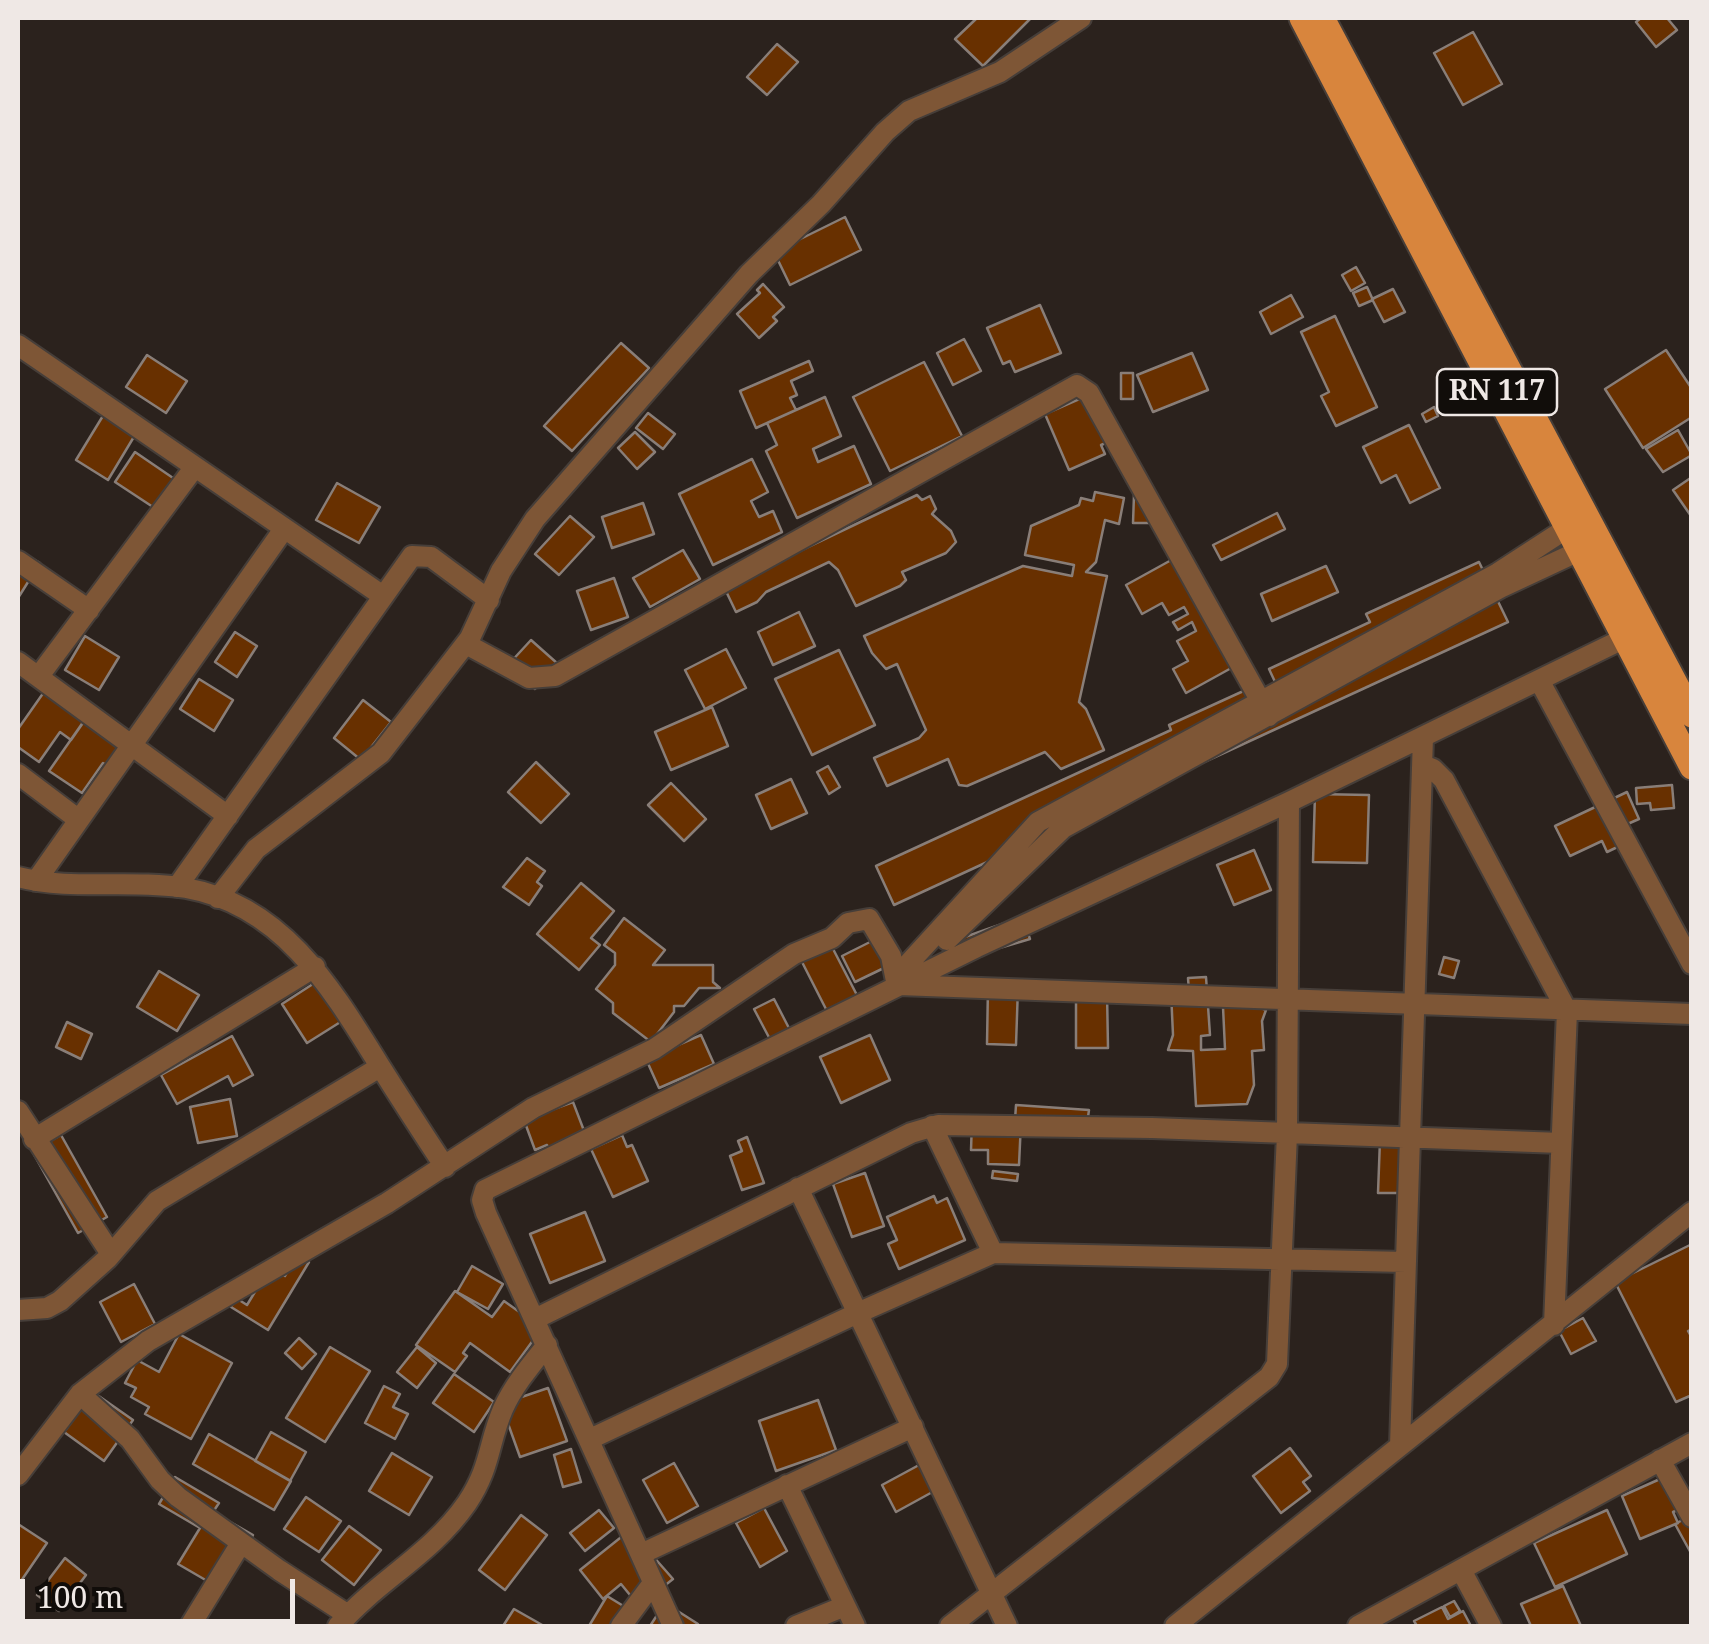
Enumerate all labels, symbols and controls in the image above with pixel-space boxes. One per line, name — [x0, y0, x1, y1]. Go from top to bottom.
road number: RN 117 — [1437, 369, 1557, 415]
scale bar — [25, 1559, 300, 1621]
text: 100 m — [37, 1576, 123, 1617]

